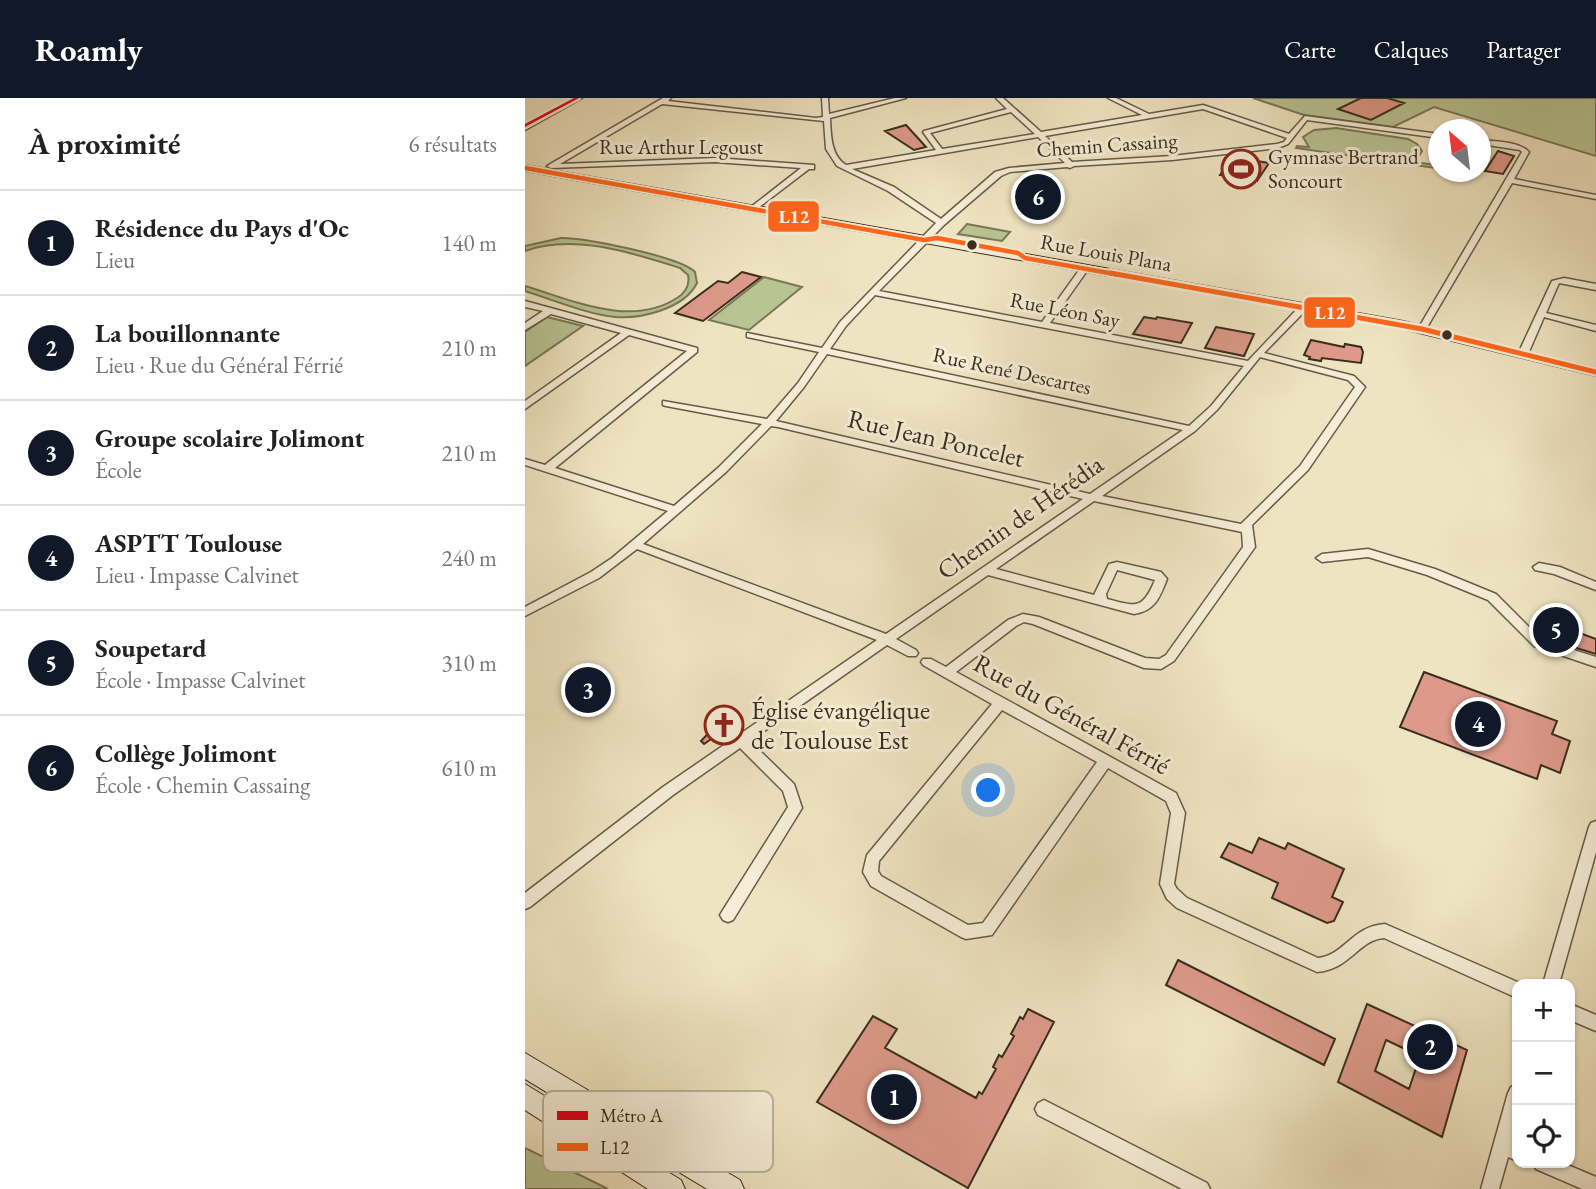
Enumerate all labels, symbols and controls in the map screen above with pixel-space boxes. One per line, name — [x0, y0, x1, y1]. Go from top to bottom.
text: Roamly — [35, 28, 143, 71]
text: Carte — [1284, 34, 1336, 65]
text: Calques — [1374, 34, 1448, 65]
text: Partager — [1486, 34, 1561, 65]
north arrow — [1428, 119, 1491, 182]
text: À proximité — [28, 124, 180, 163]
street label: Chemin Cassaing — [1036, 126, 1179, 163]
text: 6 résultats — [409, 129, 497, 159]
street label: Rue Arthur Legoust — [599, 133, 763, 160]
place label: Gymnase Bertrand Soncourt — [1268, 143, 1419, 194]
sports icon: Gymnase Bertrand Soncourt — [1220, 148, 1262, 190]
pin: 6 — [1015, 171, 1061, 223]
line badge: L12 — [767, 200, 820, 233]
text: L12 — [778, 204, 810, 229]
text: Résidence du Pays d'Oc — [95, 211, 349, 245]
text: 1 — [45, 228, 57, 258]
text: 140 m — [441, 228, 497, 258]
street label: Rue Louis Plana — [1038, 228, 1174, 277]
unlabelled marker — [965, 238, 979, 252]
text: Lieu — [95, 245, 135, 275]
street label: Rue Léon Say — [1008, 286, 1123, 334]
line badge: L12 — [1303, 296, 1356, 329]
text: L12 — [1314, 300, 1346, 325]
text: La bouillonnante — [95, 316, 280, 350]
unlabelled marker — [1440, 328, 1454, 342]
text: 2 — [45, 333, 57, 363]
text: 210 m — [441, 333, 497, 363]
street label: Rue René Descartes — [931, 341, 1094, 401]
text: Lieu · Rue du Général Férrié — [95, 350, 343, 380]
street label: Rue Jean Poncelet — [844, 401, 1028, 475]
text: Groupe scolaire Jolimont — [95, 421, 364, 455]
text: 3 — [45, 438, 57, 468]
text: 210 m — [441, 438, 497, 468]
street label: Chemin de Hérédia — [930, 447, 1110, 587]
text: École — [95, 455, 142, 485]
text: ASPTT Toulouse — [95, 526, 282, 560]
text: 4 — [45, 543, 57, 573]
text: 240 m — [441, 543, 497, 573]
text: Lieu · Impasse Calvinet — [95, 560, 299, 590]
pin: 5 — [1533, 604, 1579, 656]
text: Soupetard — [95, 631, 207, 665]
street label: Rue du Général Férrié — [968, 646, 1176, 782]
text: 5 — [45, 648, 57, 678]
text: 310 m — [441, 648, 497, 678]
pin: 3 — [565, 664, 611, 716]
text: École · Impasse Calvinet — [95, 665, 306, 695]
place label: Église évangélique de Toulouse Est — [751, 693, 930, 757]
pin: 4 — [1455, 698, 1501, 750]
church icon: Église évangélique de Toulouse Est — [703, 704, 745, 746]
text: Collège Jolimont — [95, 736, 276, 770]
text: 6 — [45, 753, 57, 783]
text: 610 m — [441, 753, 497, 783]
text: École · Chemin Cassaing — [95, 770, 310, 800]
your location — [971, 773, 1005, 807]
map controls — [1512, 979, 1575, 1168]
button: + — [1512, 979, 1575, 1042]
pin: 2 — [1407, 1021, 1453, 1073]
button: − — [1512, 1042, 1575, 1105]
pin: 1 — [871, 1071, 917, 1123]
legend — [543, 1091, 773, 1172]
text: Métro A — [600, 1103, 664, 1128]
button: locate — [1512, 1105, 1575, 1168]
text: L12 — [600, 1135, 629, 1160]

